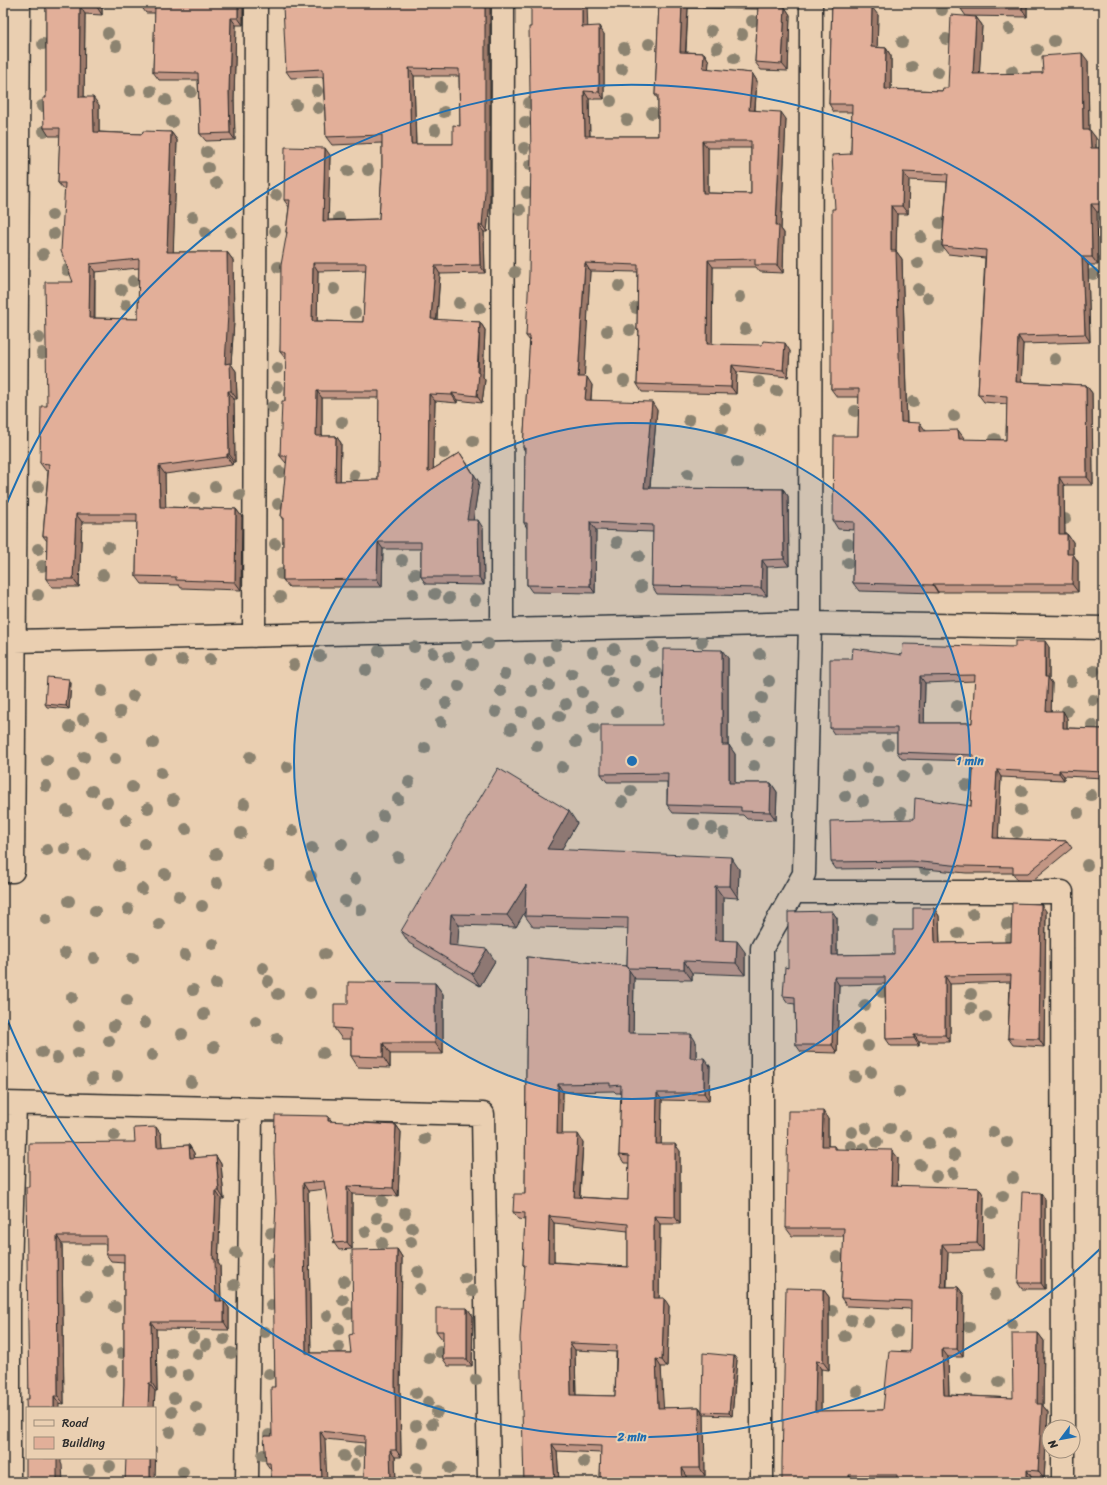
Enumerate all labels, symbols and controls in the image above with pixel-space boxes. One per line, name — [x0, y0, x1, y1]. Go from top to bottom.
text: 1 min — [956, 750, 984, 772]
centre of rings — [625, 754, 639, 768]
legend — [26, 1407, 156, 1459]
text: Road — [62, 1412, 89, 1434]
north arrow — [1041, 1419, 1081, 1459]
text: 2 min — [616, 1426, 647, 1448]
text: Building — [62, 1432, 105, 1454]
text: N — [1043, 1435, 1064, 1453]

